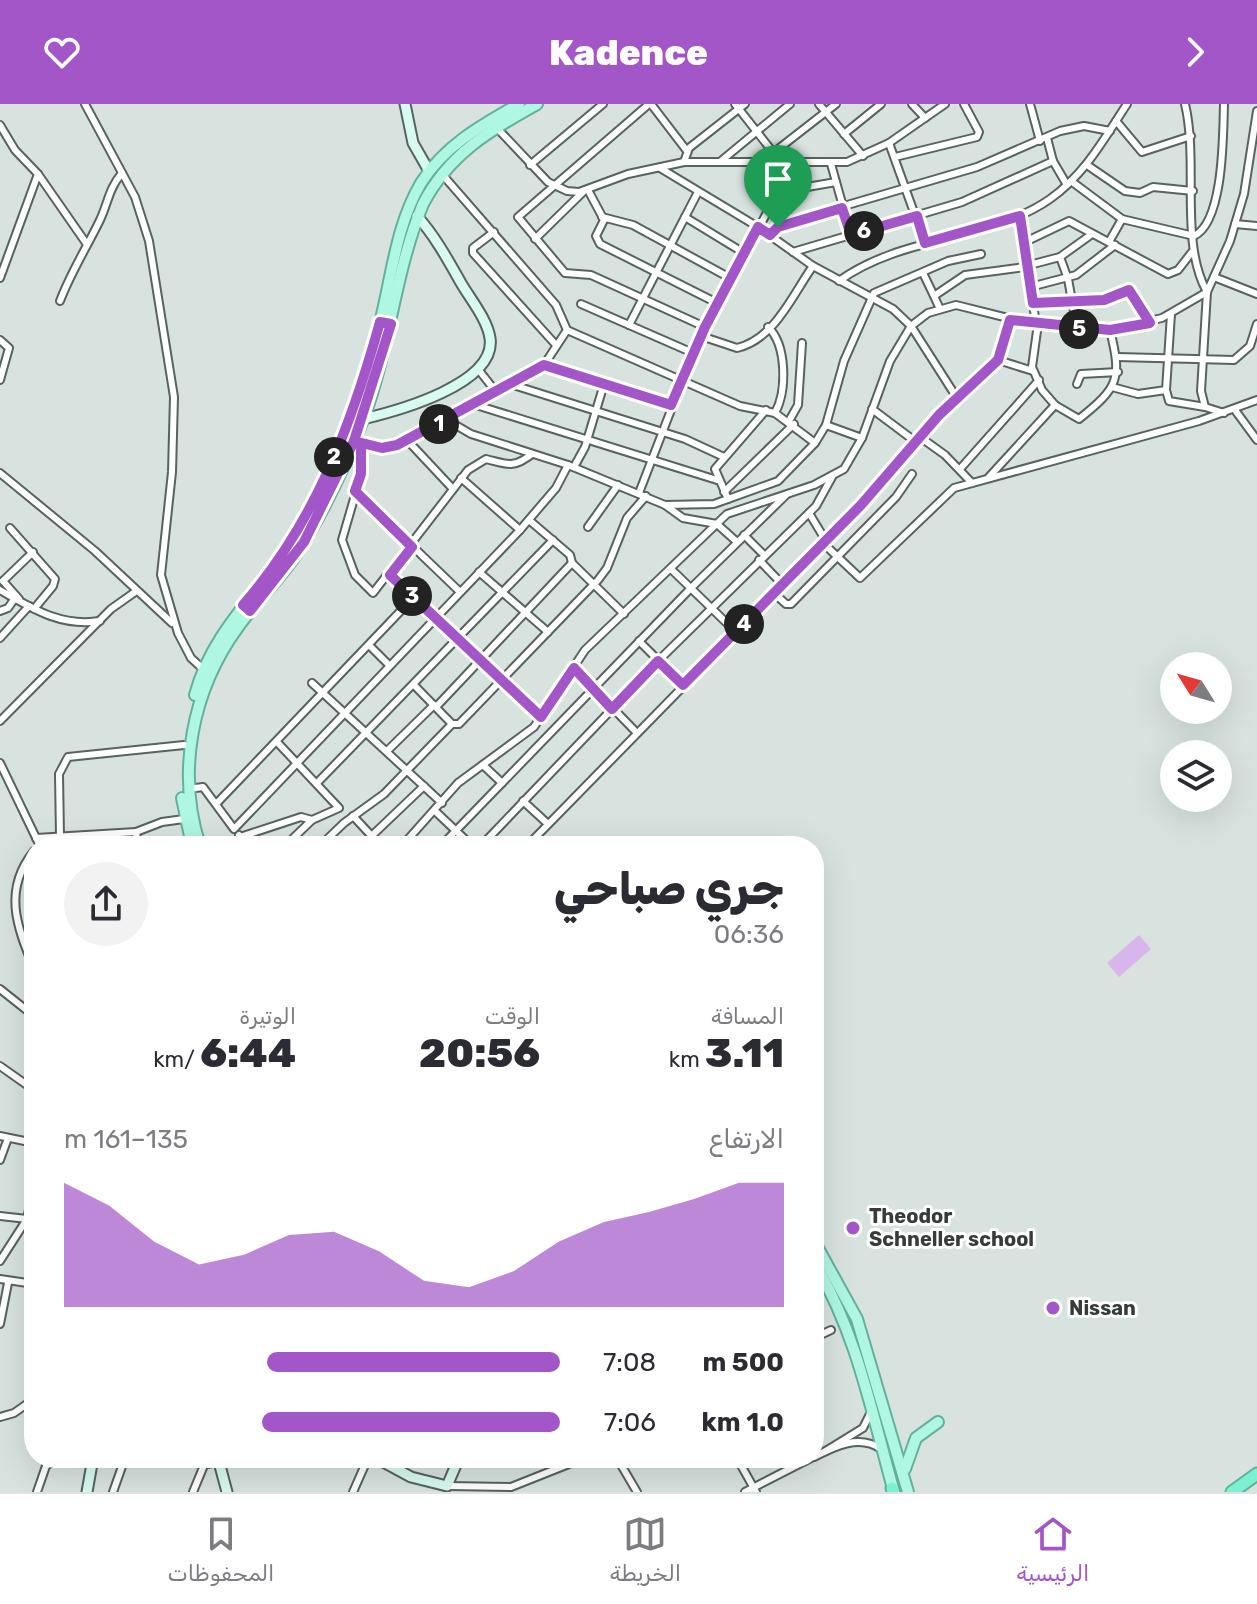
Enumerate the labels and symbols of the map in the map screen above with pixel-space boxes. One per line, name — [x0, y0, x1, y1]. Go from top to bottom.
pin — [744, 145, 812, 227]
pin: 6 — [844, 211, 884, 251]
pin: 5 — [1059, 309, 1099, 349]
pin: 1 — [419, 404, 459, 444]
pin: 2 — [314, 437, 354, 477]
pin: 3 — [392, 576, 432, 616]
pin: 4 — [724, 604, 764, 644]
north arrow — [1160, 652, 1232, 724]
place label: Theodor Schneller school — [869, 1204, 1034, 1251]
marker: Theodor Schneller school — [844, 1219, 862, 1237]
place label: Nissan — [1069, 1296, 1136, 1320]
marker: Nissan — [1044, 1299, 1062, 1317]

